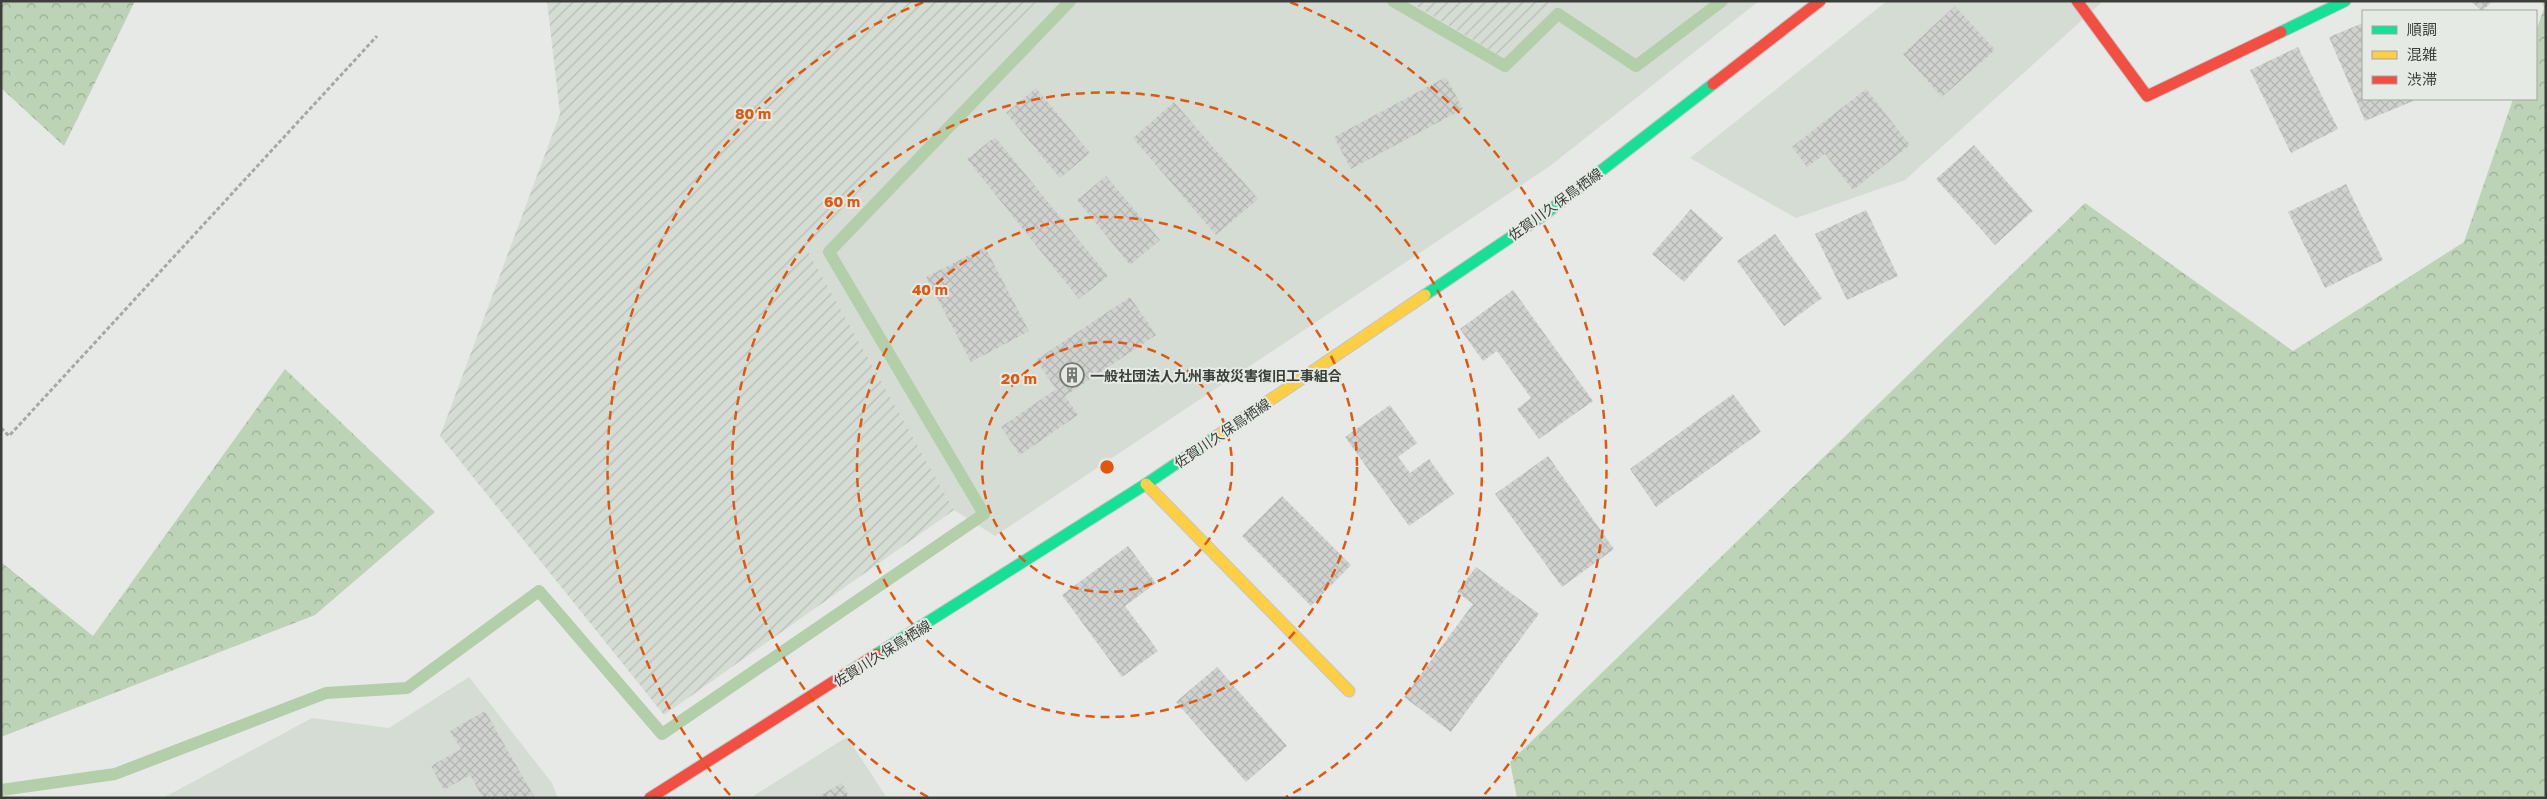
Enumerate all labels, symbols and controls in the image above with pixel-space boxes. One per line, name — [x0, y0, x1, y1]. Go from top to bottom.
legend — [2362, 10, 2537, 100]
text: 順調 — [2407, 20, 2437, 38]
text: 混雑 — [2407, 45, 2437, 63]
text: 渋滞 — [2407, 70, 2437, 88]
text: 80 m — [735, 104, 771, 122]
street label: 佐賀川久保鳥栖線 — [1505, 164, 1605, 244]
text: 60 m — [824, 192, 860, 210]
text: 40 m — [912, 280, 948, 298]
building icon: 一般社団法人九州事故災害復旧工事組合 — [1059, 362, 1085, 388]
place label: 一般社団法人九州事故災害復旧工事組合 — [1090, 367, 1342, 384]
text: 20 m — [1001, 369, 1037, 387]
street label: 佐賀川久保鳥栖線 — [1171, 395, 1273, 471]
centre of rings — [1098, 458, 1116, 476]
street label: 佐賀川久保鳥栖線 — [830, 616, 934, 690]

